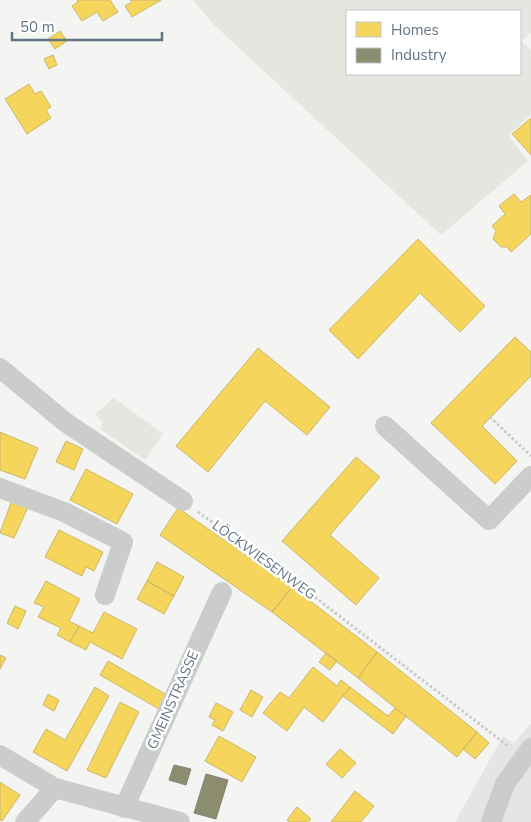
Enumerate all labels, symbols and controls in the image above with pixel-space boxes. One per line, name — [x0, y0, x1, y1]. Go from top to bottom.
scale bar — [12, 10, 162, 42]
legend — [346, 10, 521, 75]
text: 50 m — [20, 17, 55, 37]
text: Homes — [391, 20, 439, 40]
text: Industry — [391, 45, 447, 65]
street label: LÖCKWIESENWEG — [208, 516, 320, 604]
street label: GMEINSTRASSE — [143, 648, 203, 752]

